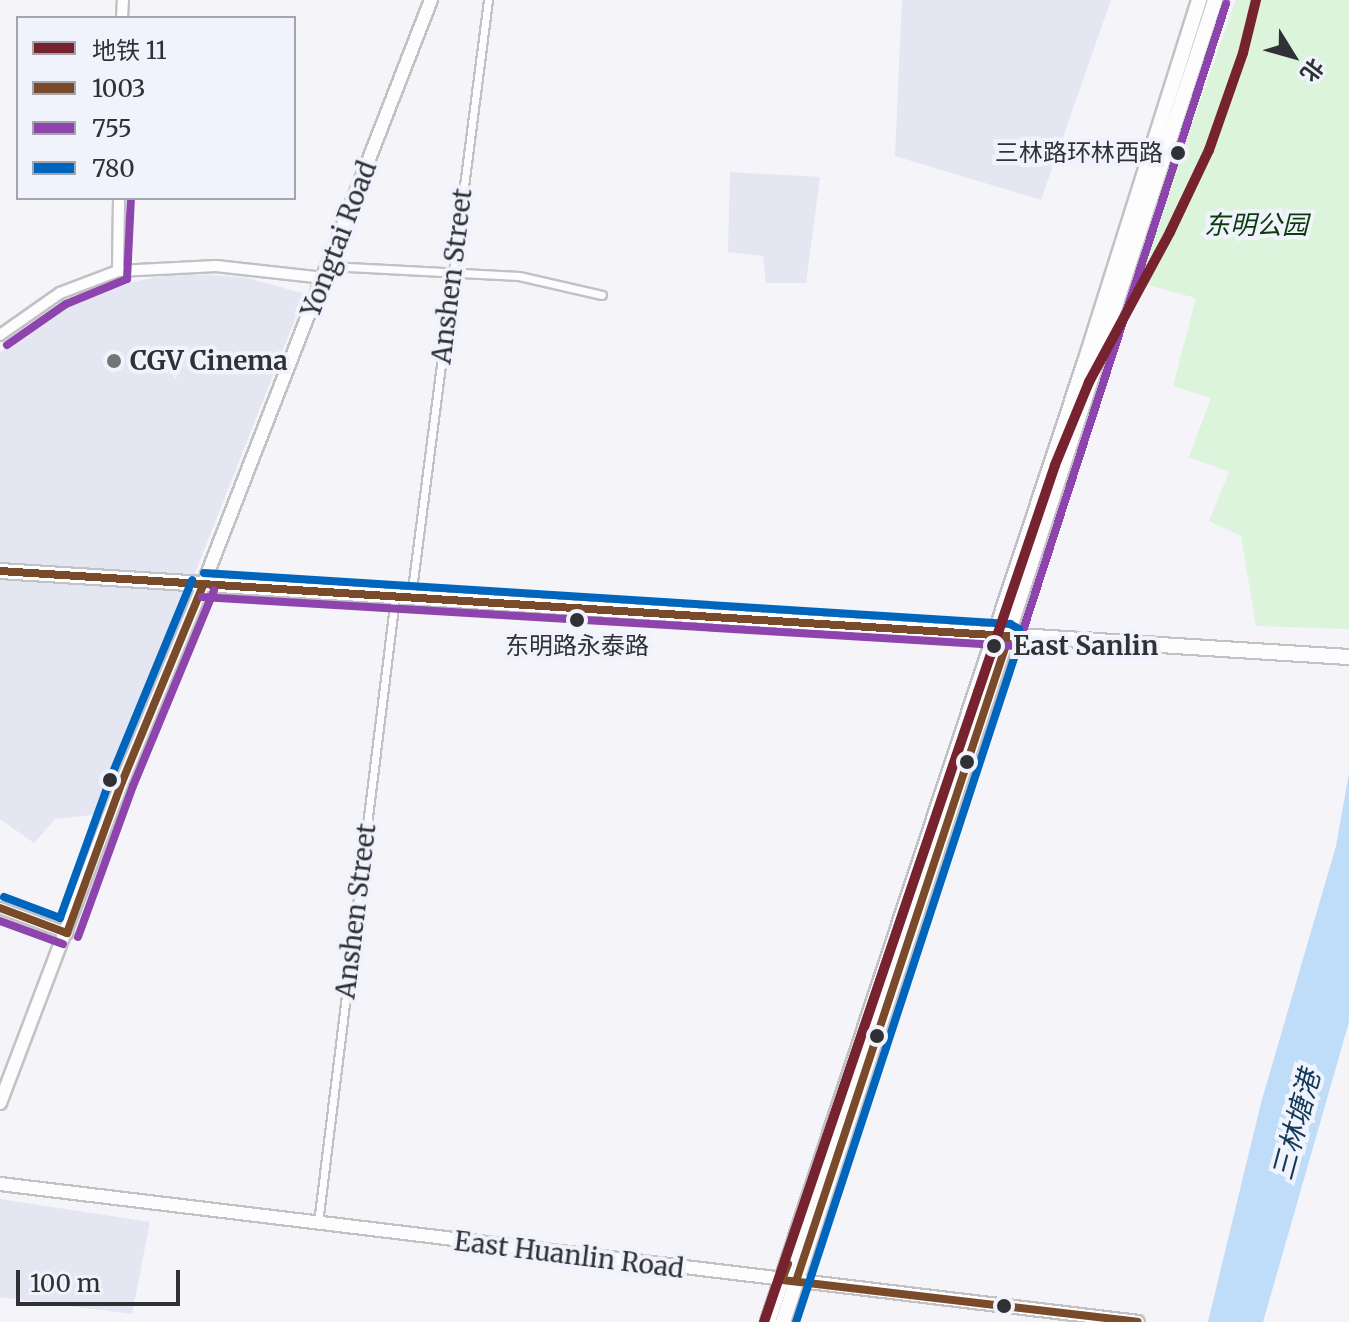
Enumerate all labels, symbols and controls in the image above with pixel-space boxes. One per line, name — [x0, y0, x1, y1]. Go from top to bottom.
legend — [16, 16, 296, 200]
north arrow — [1253, 16, 1333, 96]
text: 地铁 11 — [92, 35, 167, 66]
text: 北 — [1294, 53, 1330, 88]
text: 1003 — [92, 73, 146, 104]
text: 755 — [92, 113, 132, 144]
place label: 三林路环林西路 — [995, 139, 1163, 167]
marker: 三林路环林西路 — [1170, 145, 1186, 161]
text: 780 — [92, 153, 135, 184]
street label: Yongtai Road — [295, 157, 383, 321]
street label: Anshen Street — [426, 187, 478, 365]
park label: 东明公园 — [1204, 209, 1308, 241]
place label: CGV Cinema — [130, 345, 288, 377]
marker: CGV Cinema — [105, 352, 123, 370]
marker: 东明路永泰路 — [569, 612, 585, 628]
place label: East Sanlin — [1013, 630, 1158, 662]
place label: 东明路永泰路 — [505, 632, 649, 660]
marker: East Sanlin — [982, 634, 1006, 658]
unlabelled marker — [959, 754, 975, 770]
unlabelled marker — [102, 772, 118, 788]
street label: Anshen Street — [330, 822, 382, 1000]
unlabelled marker — [869, 1028, 885, 1044]
water label: 三林塘港 — [1265, 1067, 1327, 1183]
street label: East Huanlin Road — [452, 1225, 686, 1285]
scale bar — [20, 1254, 184, 1304]
text: 100 m — [30, 1268, 100, 1299]
unlabelled marker — [996, 1298, 1012, 1314]

